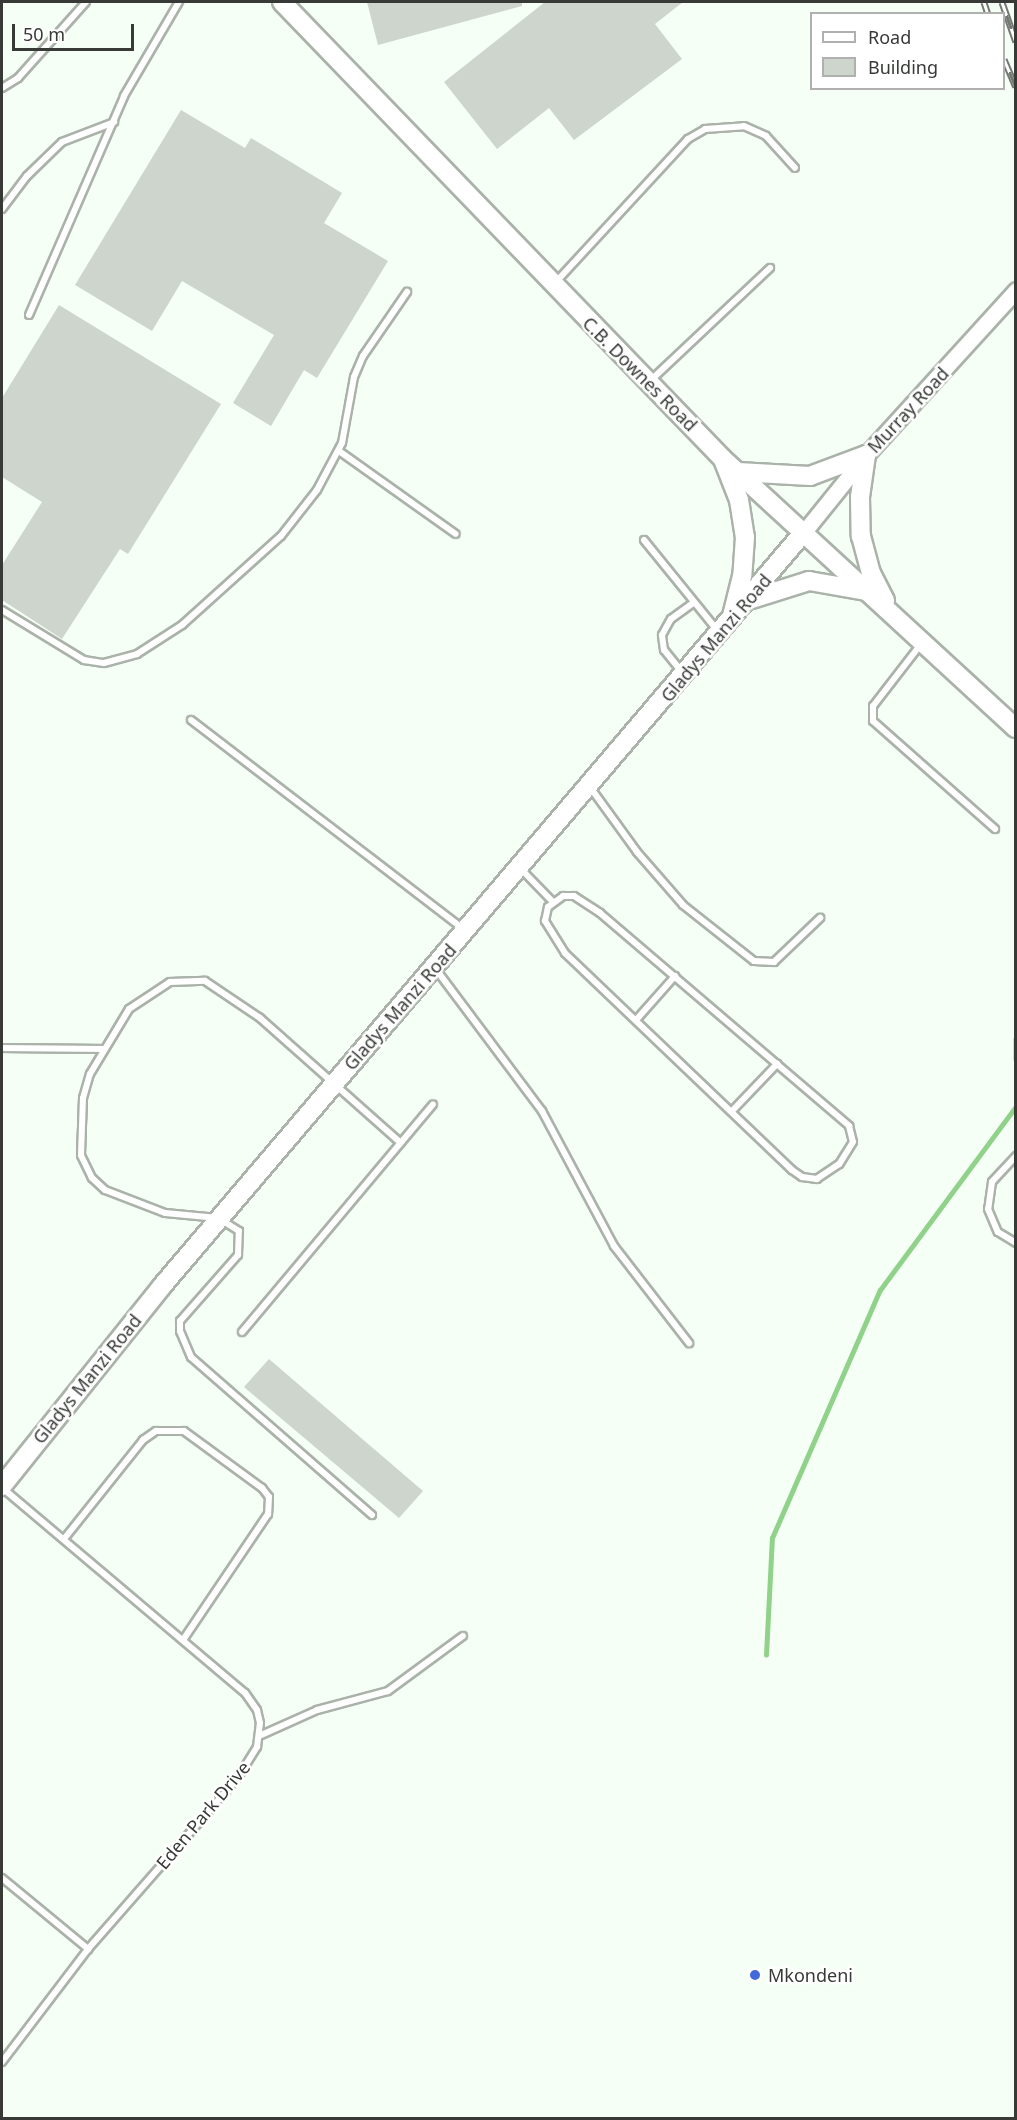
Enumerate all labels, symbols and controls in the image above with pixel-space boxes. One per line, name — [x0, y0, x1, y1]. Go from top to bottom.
scale bar — [15, 12, 136, 50]
legend — [810, 12, 1005, 90]
text: 50 m — [23, 22, 65, 46]
text: Road — [868, 25, 911, 49]
text: Building — [868, 55, 938, 79]
street label: C.B. Downes Road — [578, 312, 702, 436]
street label: Murray Road — [863, 363, 953, 457]
street label: Gladys Manzi Road — [656, 570, 776, 706]
street label: Gladys Manzi Road — [339, 940, 461, 1074]
street label: Gladys Manzi Road — [28, 1310, 146, 1448]
street label: Eden Park Drive — [152, 1757, 254, 1873]
place label: Mkondeni — [768, 1964, 853, 1986]
marker: Mkondeni — [746, 1966, 764, 1984]

